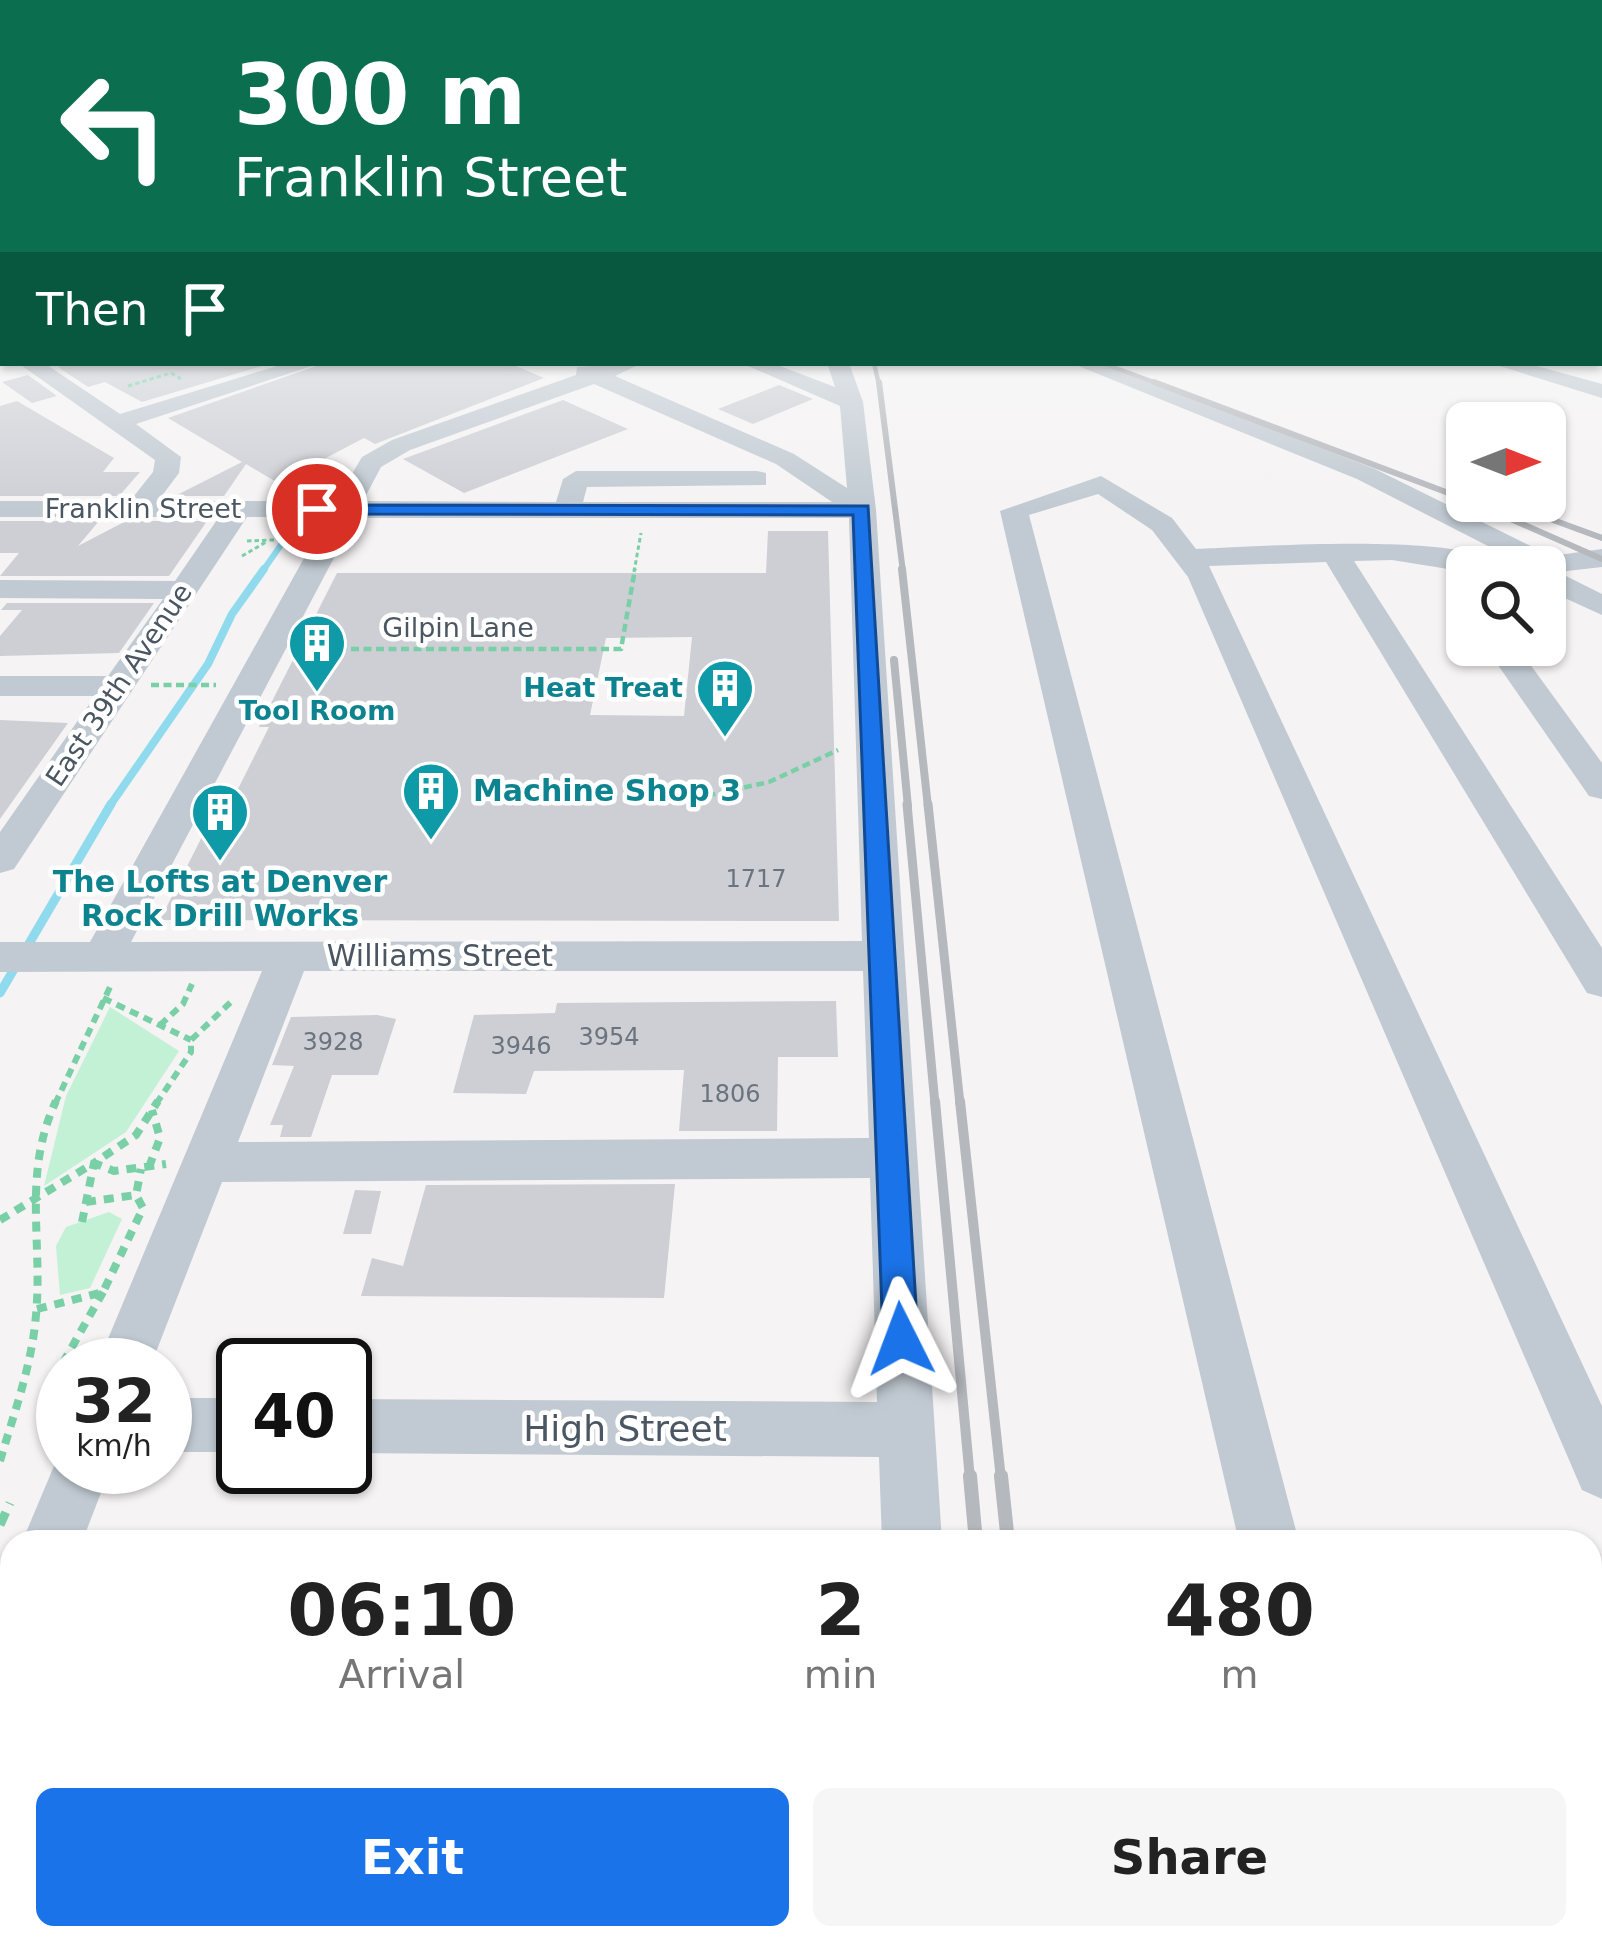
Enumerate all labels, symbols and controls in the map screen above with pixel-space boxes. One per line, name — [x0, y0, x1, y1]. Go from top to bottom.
text: 300 m — [234, 46, 526, 144]
icon: left — [36, 48, 192, 204]
text: Franklin Street — [234, 146, 627, 209]
icon: arrive — [172, 276, 238, 342]
text: Then — [36, 283, 148, 336]
north arrow — [1446, 402, 1566, 522]
map controls — [1446, 402, 1566, 666]
pin — [266, 458, 368, 560]
icon: arrive — [284, 476, 350, 542]
street label: Franklin Street — [45, 493, 241, 524]
button: search — [1446, 546, 1566, 666]
street label: East 39th Avenue — [39, 577, 198, 792]
building icon: Tool Room — [286, 612, 348, 694]
street label: Gilpin Lane — [382, 612, 534, 643]
building icon: Heat Treat — [694, 657, 756, 739]
place label: Heat Treat — [523, 672, 683, 703]
place label: Tool Room — [239, 695, 395, 726]
building icon: Machine Shop 3 — [400, 760, 462, 842]
place label: Machine Shop 3 — [473, 773, 741, 808]
building icon: The Lofts at Denver Rock Drill Works — [189, 781, 251, 863]
place label: The Lofts at Denver Rock Drill Works — [53, 864, 387, 933]
house number: 1717 — [725, 865, 787, 893]
street label: Williams Street — [327, 938, 553, 973]
house number: 3954 — [578, 1023, 640, 1051]
house number: 3928 — [302, 1028, 364, 1056]
house number: 3946 — [490, 1032, 552, 1060]
house number: 1806 — [699, 1080, 761, 1108]
position arrow — [838, 1276, 964, 1402]
speed limit sign: 40 — [216, 1338, 372, 1494]
text: 32 — [72, 1366, 156, 1436]
street label: High Street — [523, 1408, 727, 1449]
text: km/h — [76, 1428, 152, 1463]
text: 06:10 — [287, 1568, 516, 1652]
text: 2 — [815, 1568, 865, 1652]
text: 480 — [1164, 1568, 1315, 1652]
text: Arrival — [338, 1652, 465, 1697]
text: min — [804, 1652, 877, 1697]
text: m — [1221, 1652, 1259, 1697]
button: Exit — [36, 1788, 789, 1926]
button: Share — [813, 1788, 1566, 1926]

